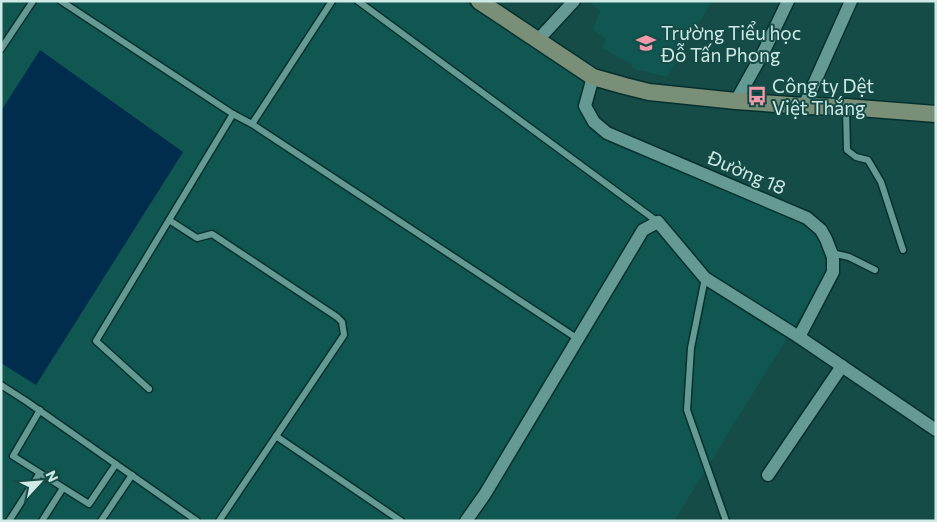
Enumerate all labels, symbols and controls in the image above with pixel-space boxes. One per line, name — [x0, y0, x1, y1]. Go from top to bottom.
place label: Trường Tiểu học Đỗ Tấn Phong — [660, 21, 801, 66]
school or university icon: Trường Tiểu học Đỗ Tấn Phong — [635, 32, 657, 54]
place label: Công ty Dệt Việt Thắng — [772, 74, 874, 119]
bus stop icon: Công ty Dệt Việt Thắng — [746, 85, 768, 107]
street label: Đường 18 — [704, 145, 789, 199]
north arrow — [15, 457, 65, 507]
text: N — [42, 468, 62, 485]

